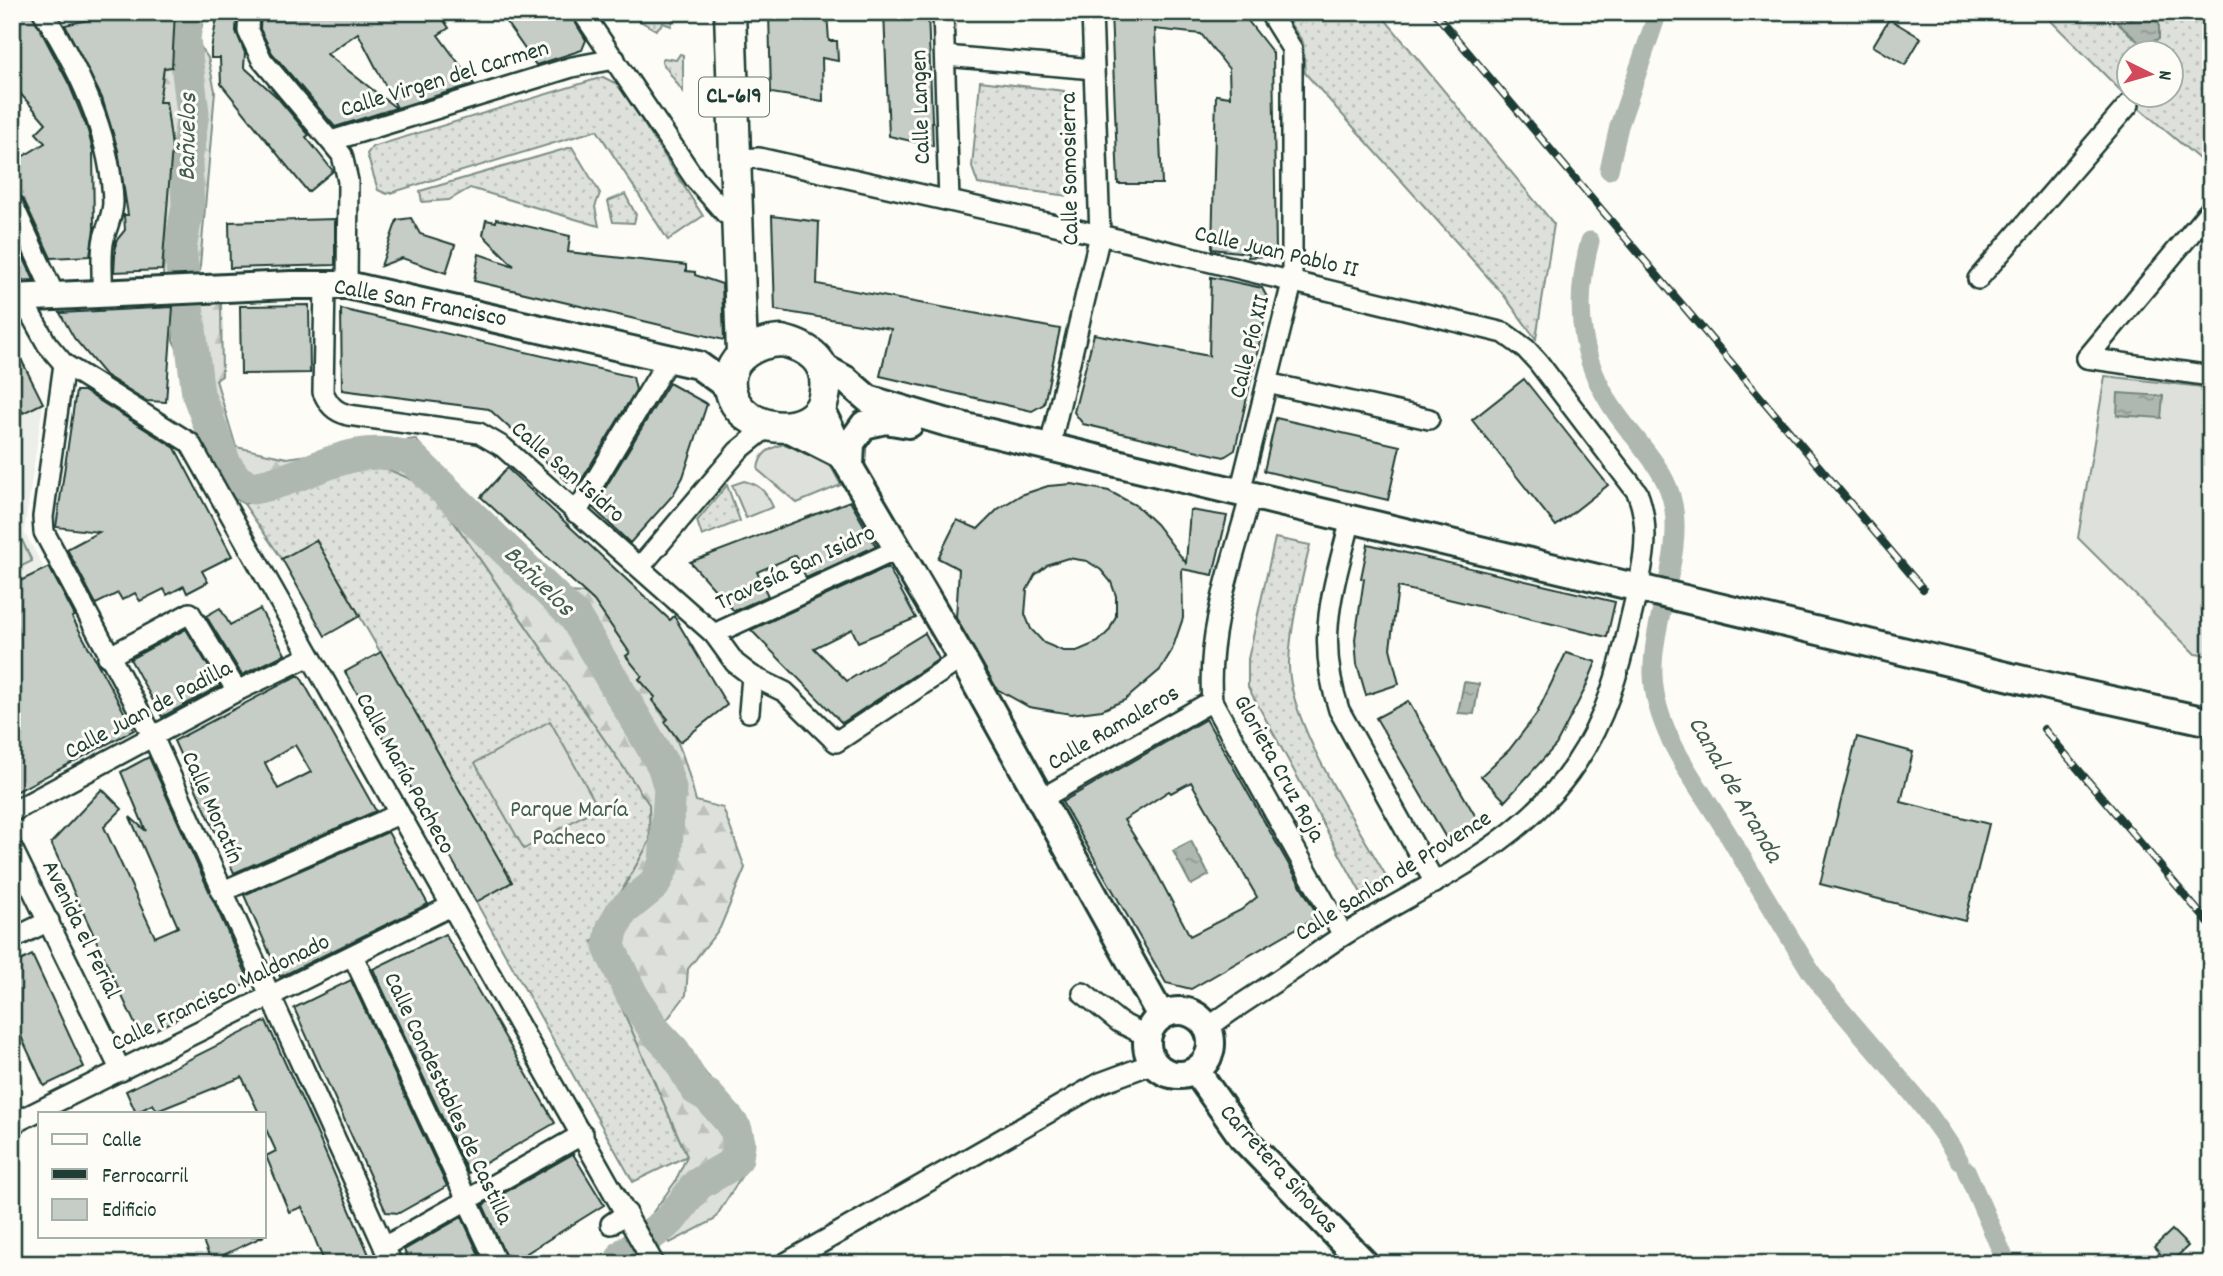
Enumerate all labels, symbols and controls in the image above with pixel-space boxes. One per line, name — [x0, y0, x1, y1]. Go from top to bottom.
street label: Calle Virgen del Carmen — [337, 32, 553, 128]
north arrow — [2114, 38, 2184, 108]
street label: Calle Langen — [903, 49, 941, 165]
text: N — [2150, 69, 2177, 81]
road number: CL-619 — [699, 78, 769, 116]
street label: Calle Somosierra — [1053, 91, 1089, 246]
water label: Bañuelos — [170, 92, 208, 181]
street label: Calle Juan Pablo II — [1191, 218, 1362, 288]
street label: Calle San Francisco — [331, 271, 509, 337]
street label: Calle Pío XII — [1222, 291, 1280, 402]
street label: Calle San Isidro — [502, 414, 632, 532]
street label: Travesía San Isidro — [711, 517, 881, 621]
water label: Bañuelos — [494, 538, 583, 627]
street label: Calle Juan de Padilla — [59, 652, 239, 770]
street label: Calle Ramaleros — [1042, 677, 1186, 781]
street label: Calle María Pacheco — [346, 687, 462, 861]
street label: Glorieta Cruz Roja — [1223, 689, 1333, 849]
water label: Canal de Aranda — [1677, 710, 1792, 872]
street label: Calle Moratín — [171, 746, 251, 870]
park label: Parque María Pacheco — [510, 794, 629, 856]
street label: Calle Sanlon de Provence — [1289, 803, 1499, 951]
street label: Avenida el Ferial — [32, 855, 128, 1005]
street label: Calle Francisco Maldonado — [106, 926, 336, 1062]
street label: Calle Condestables de Castilla — [373, 967, 521, 1231]
street label: Carretera Sinovas — [1210, 1097, 1346, 1243]
legend — [38, 1112, 266, 1238]
text: Calle — [102, 1127, 141, 1157]
text: Ferrocarril — [102, 1163, 188, 1193]
text: Edificio — [102, 1197, 157, 1227]

